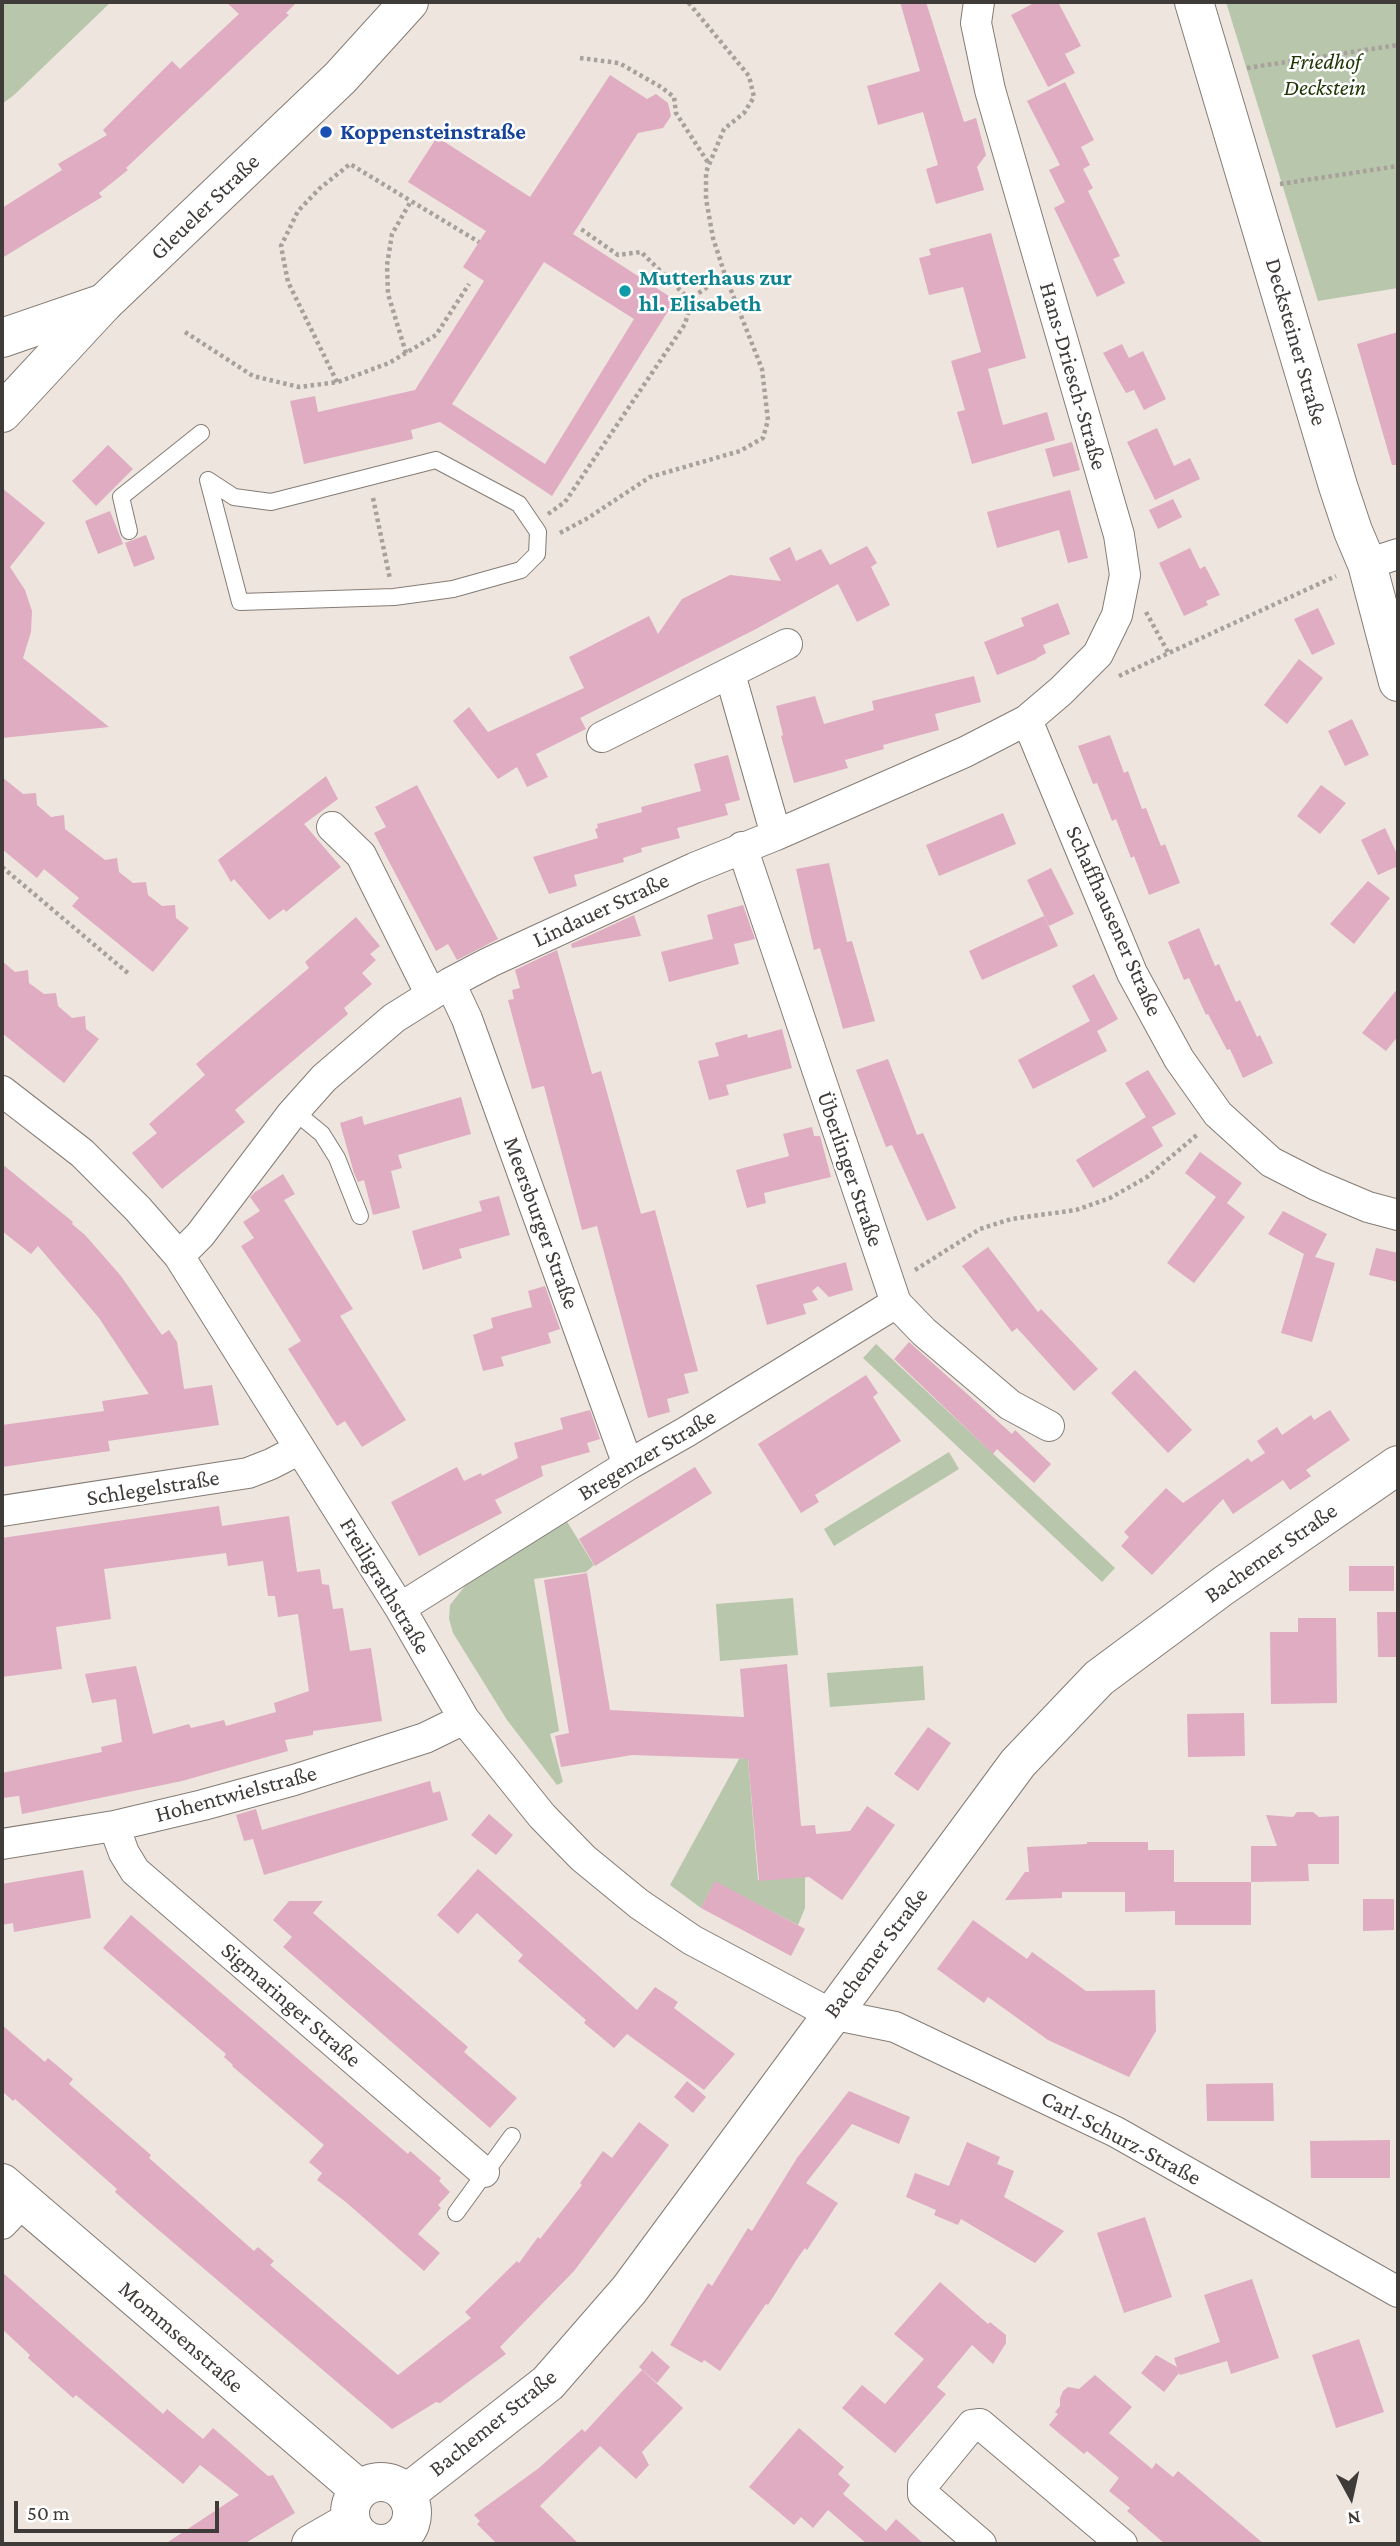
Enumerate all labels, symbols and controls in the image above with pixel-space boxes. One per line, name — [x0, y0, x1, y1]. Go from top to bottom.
park label: Friedhof Deckstein — [1284, 48, 1366, 102]
place label: Koppensteinstraße — [340, 118, 526, 146]
marker: Koppensteinstraße — [318, 124, 334, 140]
street label: Gleueler Straße — [145, 148, 265, 266]
street label: Decksteiner Straße — [1259, 255, 1333, 429]
place label: Mutterhaus zur hl. Elisabeth — [639, 264, 792, 318]
street label: Hans-Driesch-Straße — [1033, 279, 1113, 473]
marker: Mutterhaus zur hl. Elisabeth — [617, 283, 633, 299]
street label: Schaffhausener Straße — [1060, 821, 1168, 1021]
street label: Lindauer Straße — [529, 866, 673, 954]
street label: Überlinger Straße — [810, 1088, 890, 1250]
street label: Meersburger Straße — [497, 1133, 585, 1313]
street label: Bregenzer Straße — [573, 1403, 721, 1507]
street label: Schlegelstraße — [85, 1464, 221, 1512]
street label: Bachemer Straße — [1199, 1497, 1343, 1609]
street label: Freiligrathstraße — [333, 1513, 437, 1659]
street label: Hohentwielstraße — [152, 1759, 320, 1829]
street label: Bachemer Straße — [818, 1882, 934, 2024]
street label: Sigmaringer Straße — [215, 1937, 367, 2073]
street label: Carl-Schurz-Straße — [1036, 2084, 1206, 2192]
street label: Mommsenstraße — [113, 2275, 249, 2399]
street label: Bachemer Straße — [424, 2363, 562, 2483]
north arrow — [1316, 2462, 1386, 2532]
scale bar — [18, 2486, 222, 2530]
text: 50 m — [27, 2501, 70, 2525]
text: N — [1346, 2507, 1362, 2530]

